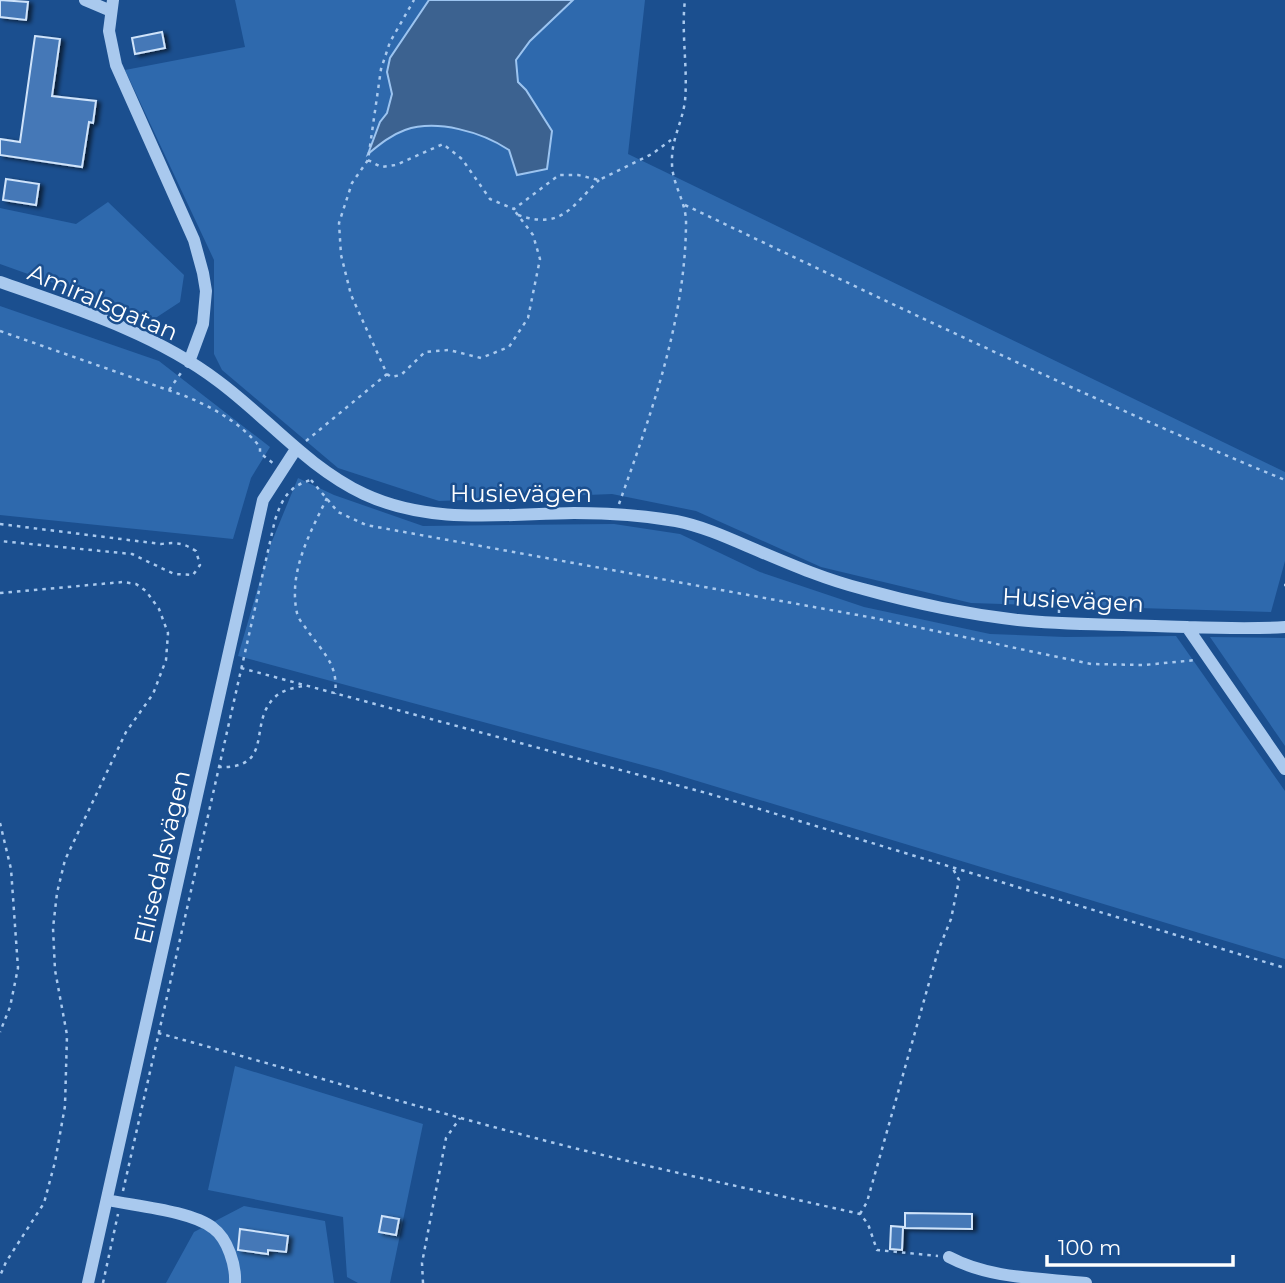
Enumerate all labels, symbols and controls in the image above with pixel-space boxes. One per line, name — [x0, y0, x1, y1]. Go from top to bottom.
street label: Amiralsgatan — [24, 257, 182, 347]
street label: Husievägen — [450, 479, 592, 508]
street label: Husievägen — [1001, 582, 1145, 618]
street label: Elisedalsvägen — [128, 767, 196, 947]
scale bar — [1047, 1224, 1232, 1268]
text: 100 m — [1058, 1235, 1121, 1260]

